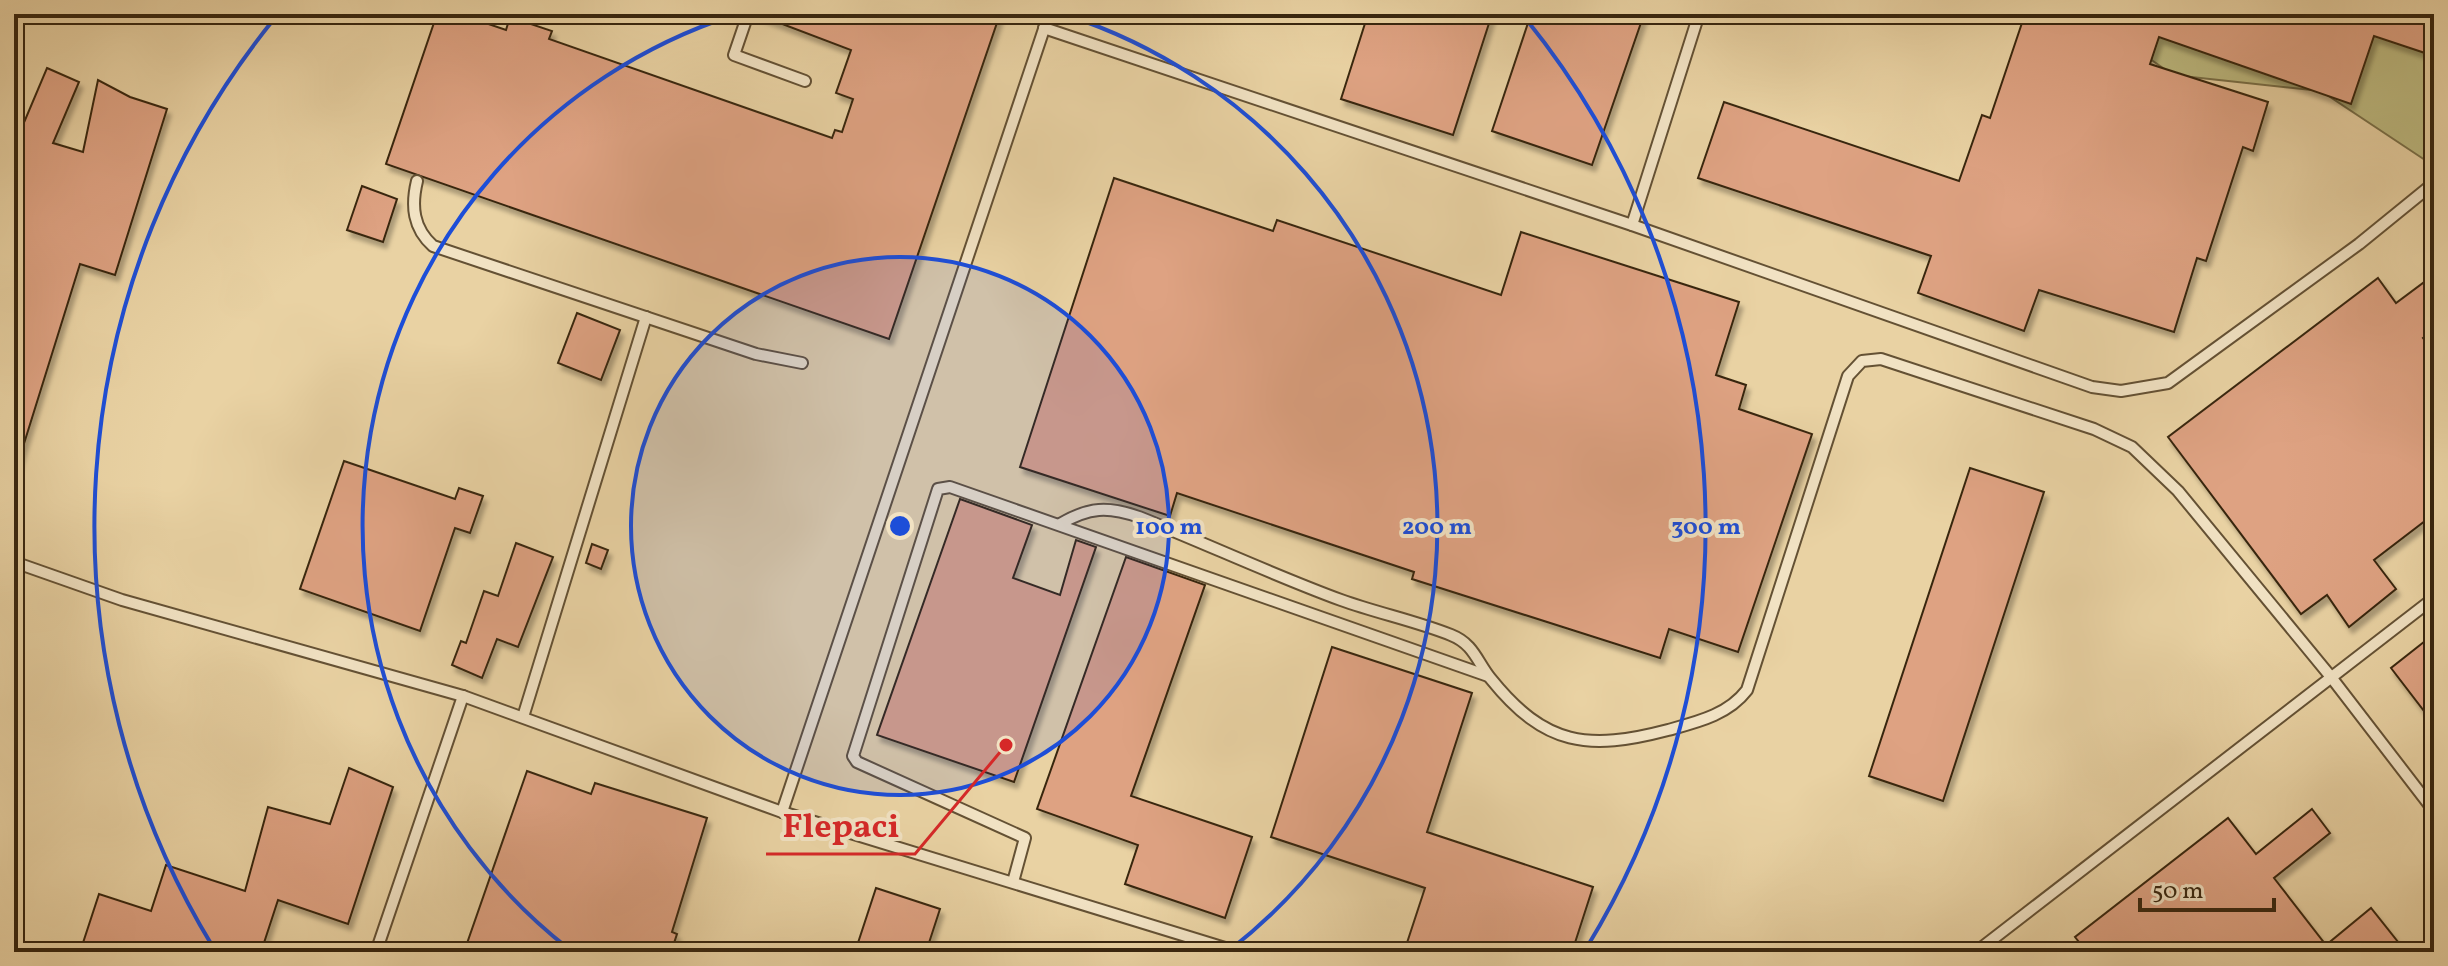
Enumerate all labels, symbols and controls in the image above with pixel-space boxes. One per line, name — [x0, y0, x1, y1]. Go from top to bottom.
text: 100 m — [1135, 511, 1203, 545]
text: 200 m — [1402, 511, 1472, 545]
text: 300 m — [1671, 511, 1741, 545]
centre of rings — [886, 512, 914, 540]
callout: Flepaci — [766, 796, 915, 854]
text: Flepaci — [783, 805, 899, 852]
scale bar — [2140, 862, 2274, 912]
text: 50 m — [2152, 875, 2204, 909]

